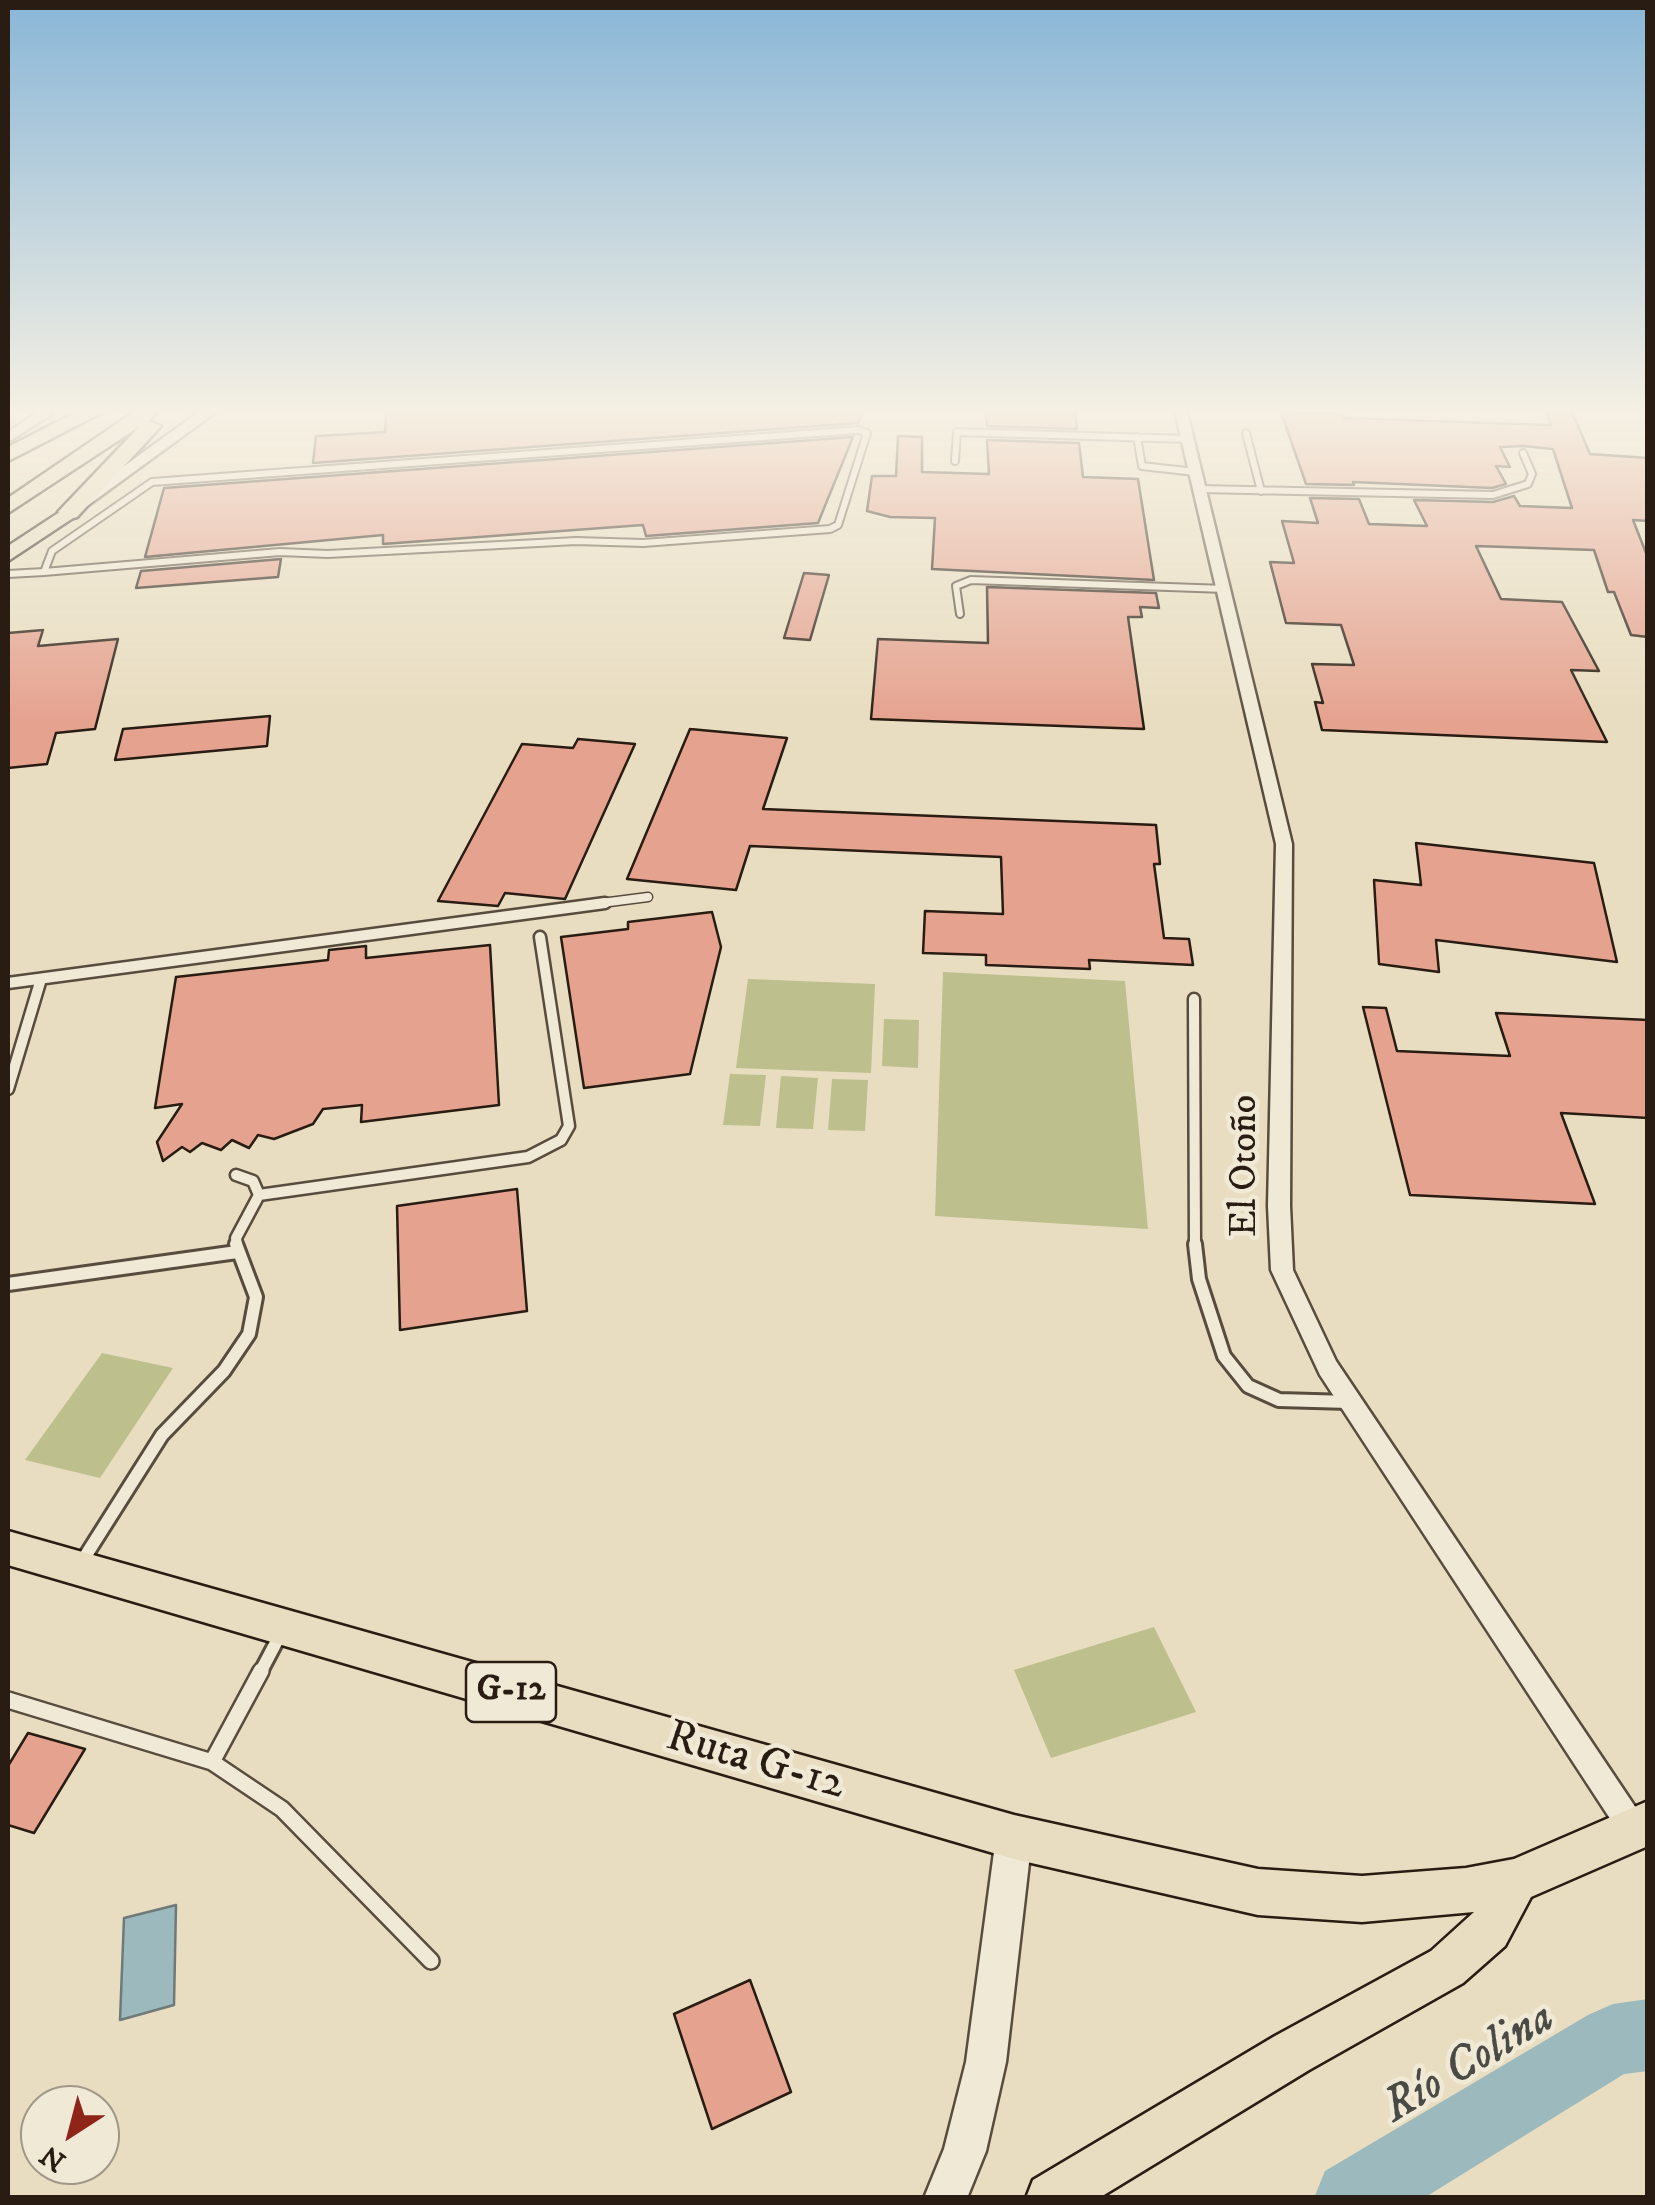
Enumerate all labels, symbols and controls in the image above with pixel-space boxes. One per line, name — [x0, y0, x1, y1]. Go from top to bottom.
street label: El Otoño — [1224, 1095, 1270, 1237]
road number: G-12 — [466, 1662, 556, 1722]
street label: Ruta G-12 — [660, 1712, 850, 1814]
water label: Río Colina — [1374, 1991, 1566, 2139]
north arrow — [20, 2085, 120, 2185]
text: N — [34, 2137, 73, 2179]

